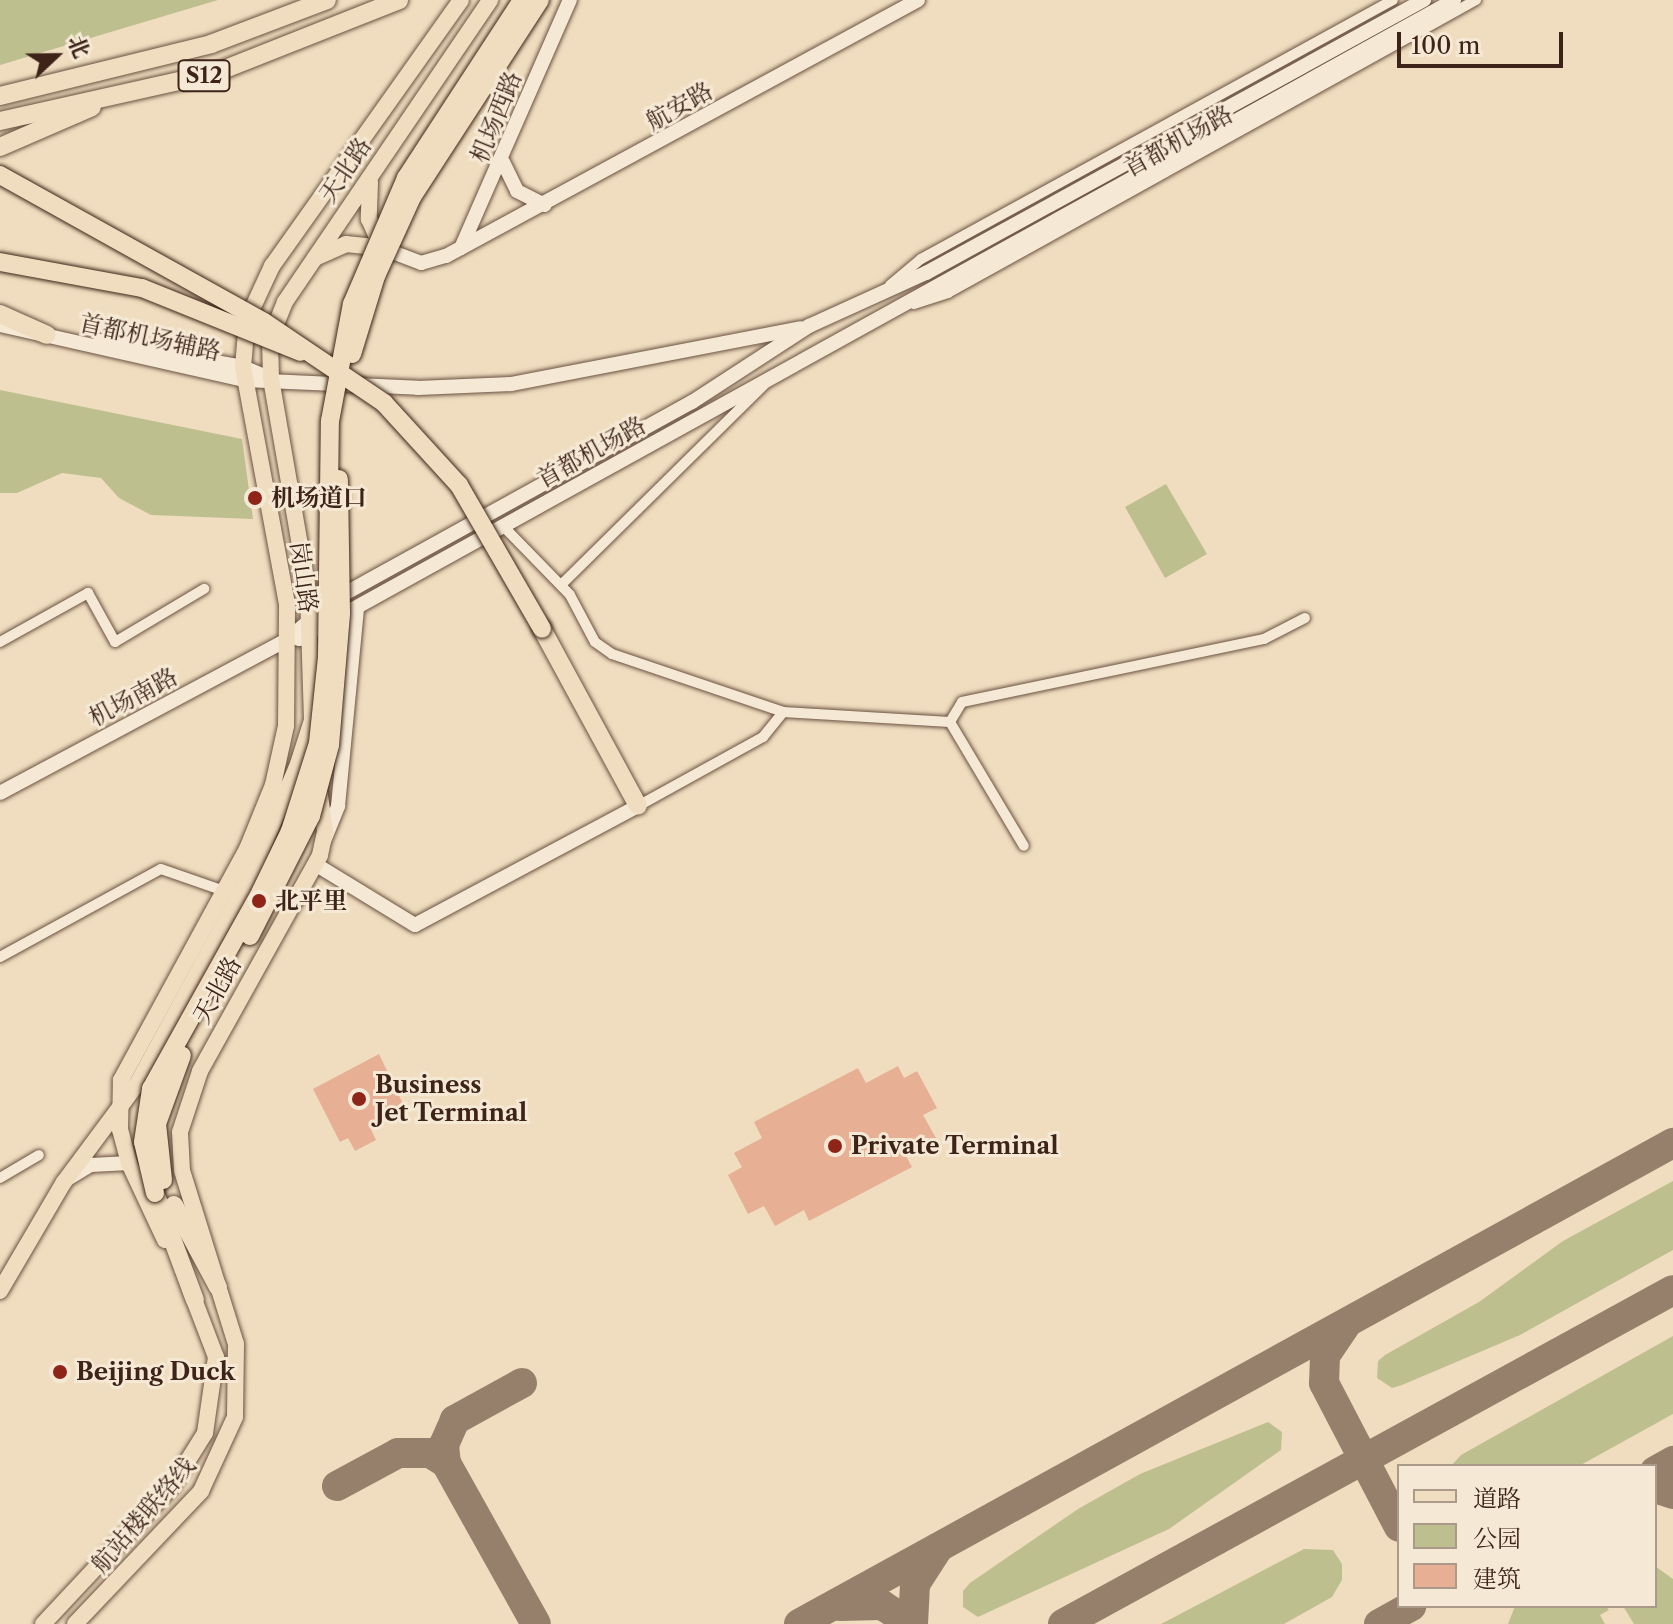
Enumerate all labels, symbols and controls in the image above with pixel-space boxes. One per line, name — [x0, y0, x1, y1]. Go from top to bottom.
north arrow — [16, 16, 96, 96]
scale bar — [1401, 16, 1567, 66]
text: 100 m — [1411, 31, 1480, 60]
text: 北 — [62, 32, 95, 62]
road number: S12 — [176, 58, 232, 94]
street label: 机场西路 — [465, 67, 527, 167]
street label: 航安路 — [641, 76, 717, 136]
street label: 首都机场路 — [1119, 99, 1237, 183]
street label: 天北路 — [313, 132, 377, 208]
street label: 首都机场辅路 — [77, 308, 223, 366]
street label: 首都机场路 — [532, 410, 650, 494]
place label: 机场道口 — [271, 484, 367, 512]
marker: 机场道口 — [246, 489, 264, 507]
street label: 岗山路 — [285, 539, 323, 615]
street label: 机场南路 — [84, 662, 182, 732]
place label: 北平里 — [275, 887, 347, 915]
marker: 北平里 — [250, 892, 268, 910]
street label: 天北路 — [187, 952, 247, 1028]
place label: Business Jet Terminal — [375, 1071, 528, 1127]
marker: Business Jet Terminal — [350, 1090, 368, 1108]
place label: Private Terminal — [851, 1132, 1059, 1160]
marker: Private Terminal — [826, 1137, 844, 1155]
place label: Beijing Duck — [76, 1358, 235, 1386]
marker: Beijing Duck — [51, 1363, 69, 1381]
street label: 航站楼联络线 — [85, 1451, 201, 1579]
legend — [1397, 1464, 1657, 1608]
text: 道路 — [1473, 1484, 1521, 1513]
text: 公园 — [1473, 1524, 1521, 1553]
text: 建筑 — [1473, 1564, 1521, 1593]

